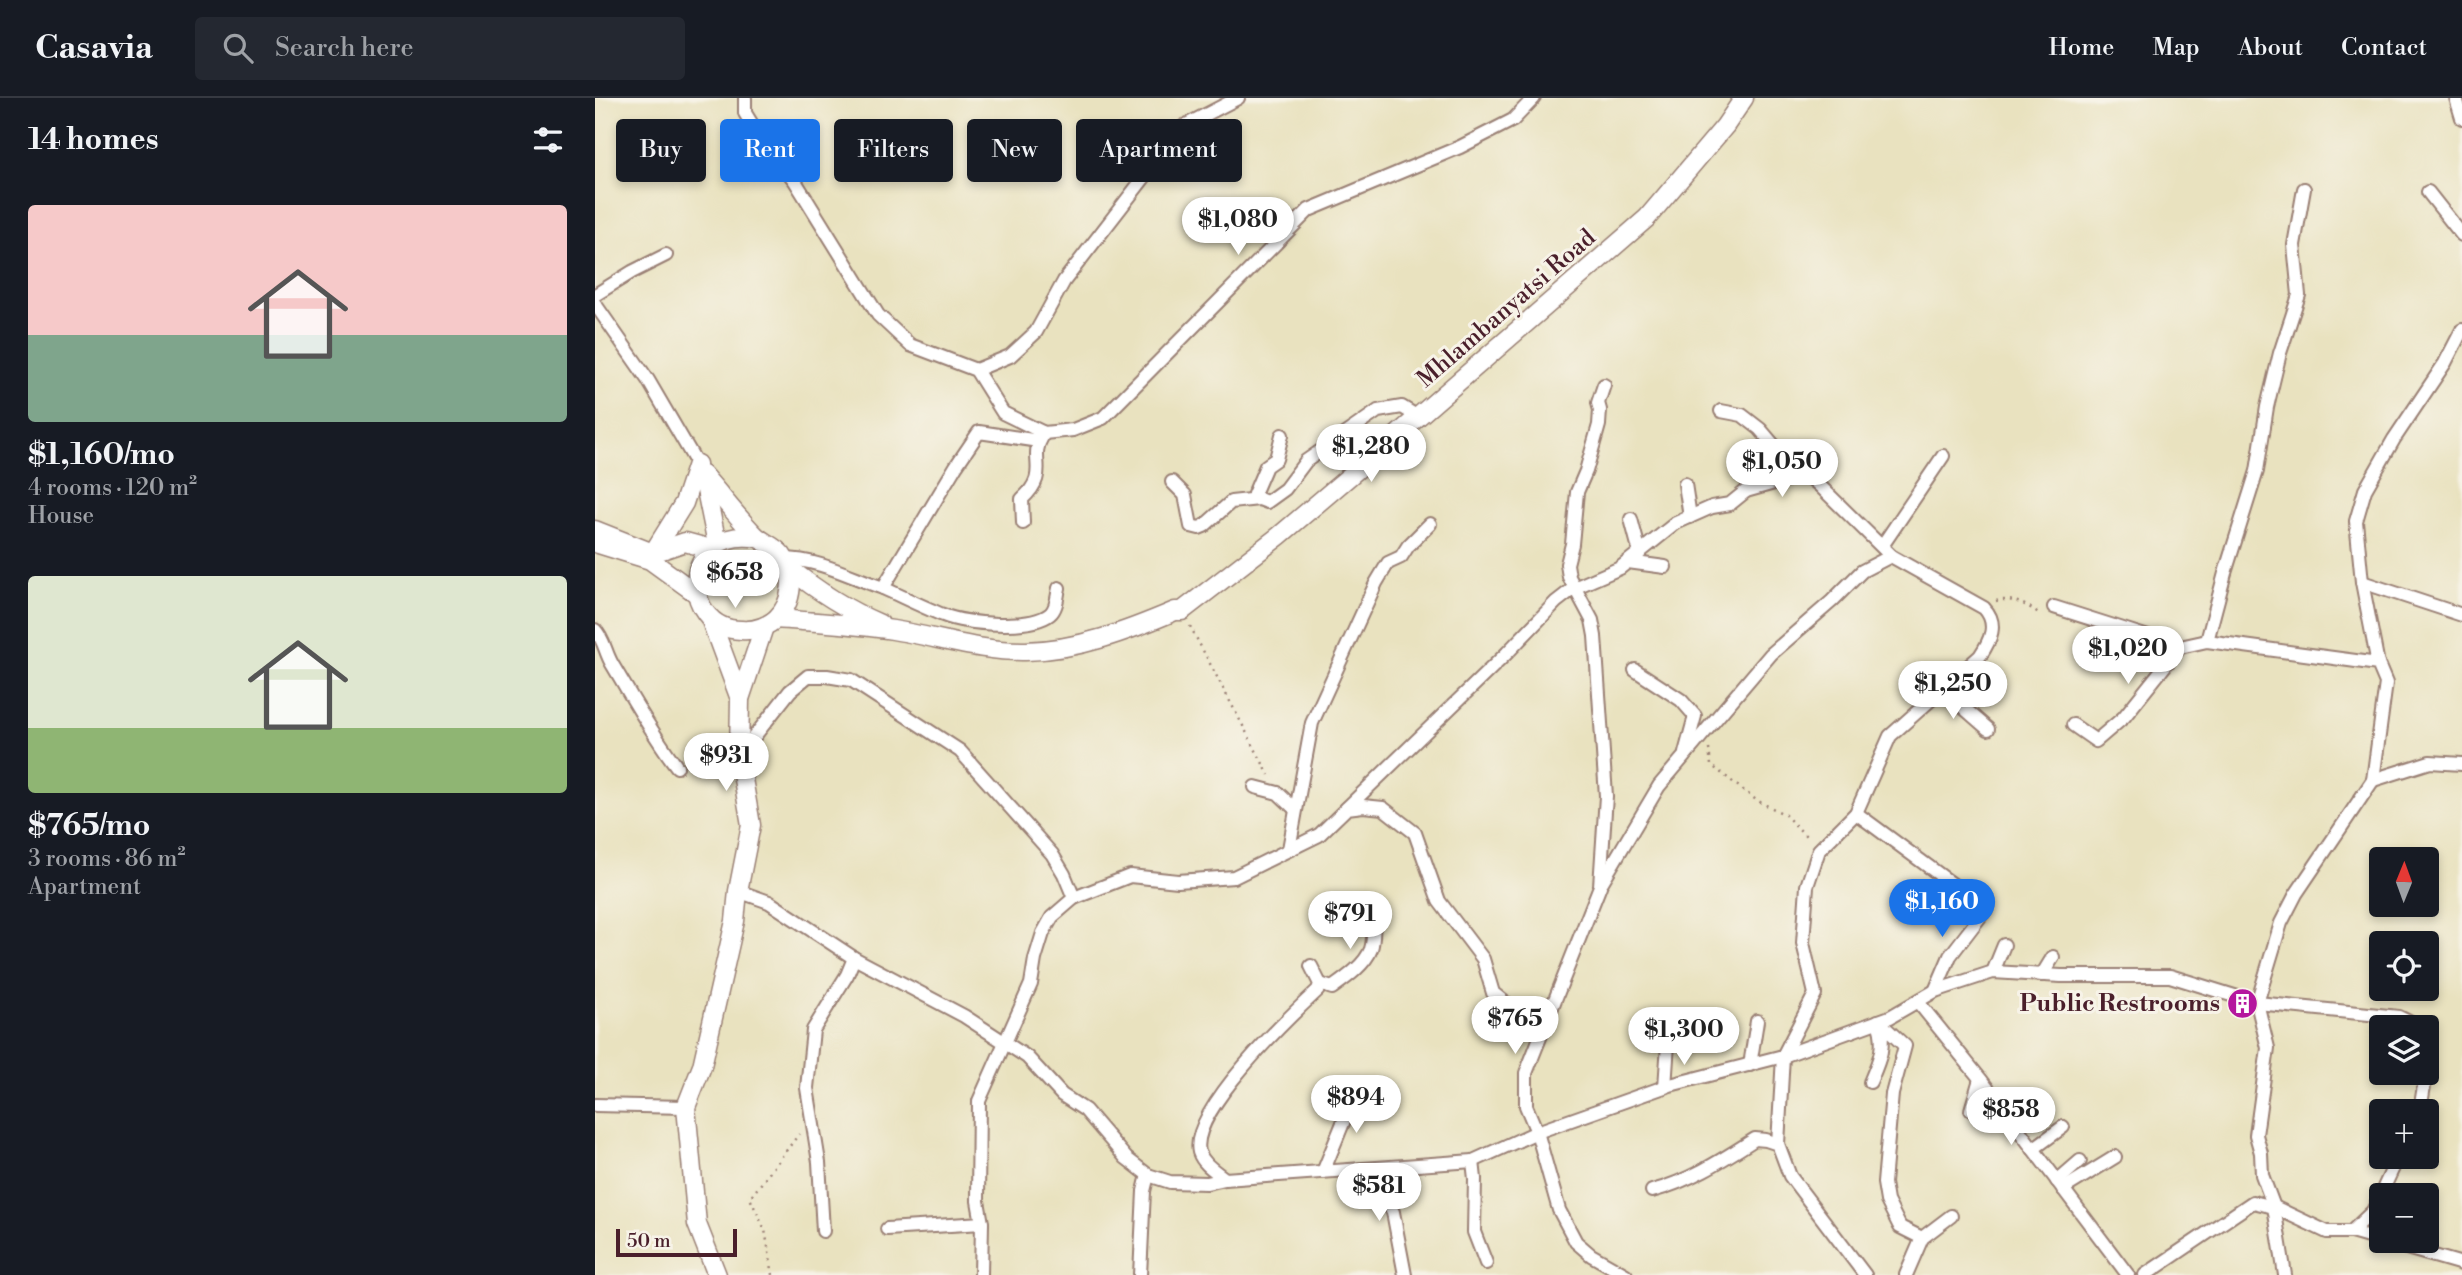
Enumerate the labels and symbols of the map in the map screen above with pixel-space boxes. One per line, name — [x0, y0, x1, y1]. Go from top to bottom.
pin: $1,080 — [1181, 198, 1295, 257]
street label: Mhlambanyatsi Road — [1411, 223, 1602, 395]
pin: $1,280 — [1314, 424, 1428, 484]
pin: $1,050 — [1725, 440, 1839, 499]
pin: $658 — [694, 550, 776, 610]
pin: $1,020 — [2071, 626, 2185, 686]
pin: $1,250 — [1896, 662, 2010, 721]
pin: $931 — [685, 734, 767, 793]
north arrow — [2369, 847, 2439, 917]
pin: $1,160 — [1885, 880, 1999, 939]
pin: $791 — [1309, 892, 1391, 951]
building icon: Public Restrooms — [2226, 986, 2260, 1020]
place label: Public Restrooms — [2020, 989, 2220, 1019]
pin: $765 — [1474, 996, 1556, 1056]
pin: $1,300 — [1627, 1007, 1741, 1067]
pin: $894 — [1315, 1076, 1397, 1135]
pin: $858 — [1970, 1088, 2052, 1147]
pin: $581 — [1338, 1164, 1420, 1223]
scale bar — [616, 1226, 737, 1258]

